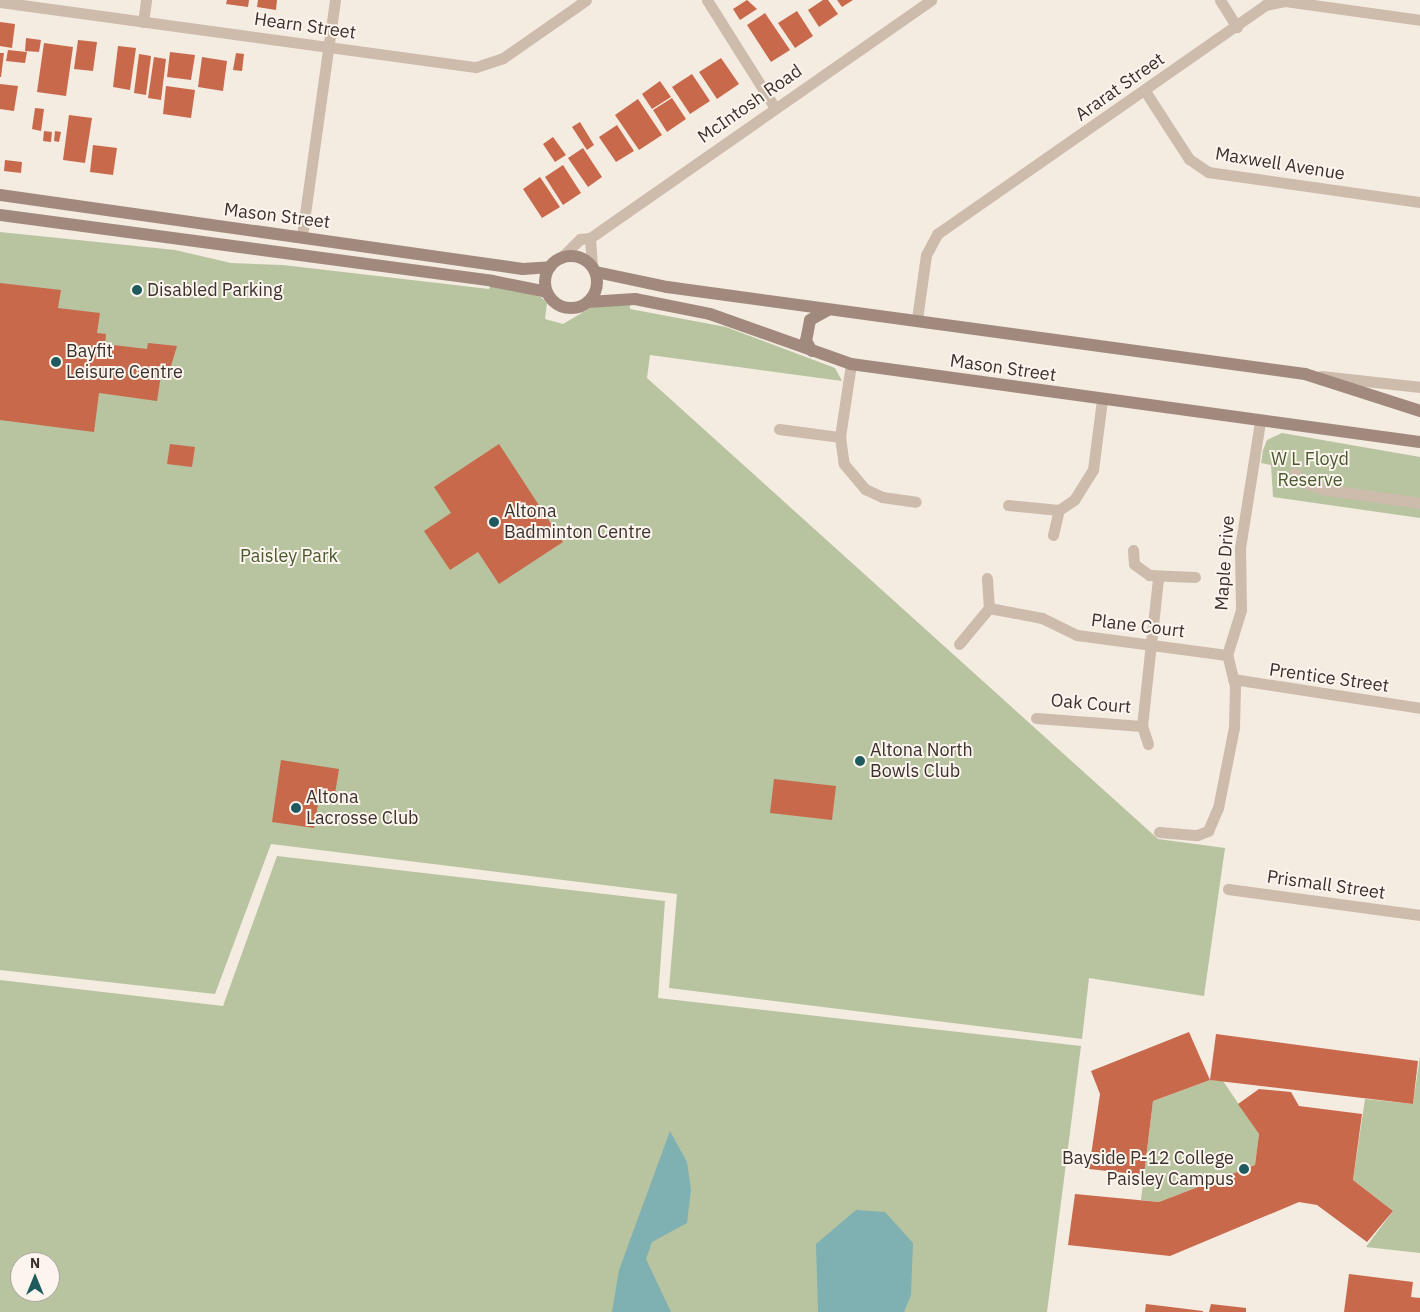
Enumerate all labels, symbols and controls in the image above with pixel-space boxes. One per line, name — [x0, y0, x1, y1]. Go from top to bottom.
street label: Hearn Street — [253, 8, 357, 44]
street label: Ararat Street — [1071, 48, 1169, 126]
street label: McIntosh Road — [694, 60, 806, 148]
street label: Maxwell Avenue — [1214, 143, 1346, 185]
street label: Mason Street — [223, 199, 331, 233]
place label: Disabled Parking — [147, 279, 283, 301]
marker: Disabled Parking — [131, 284, 143, 296]
place label: Bayfit Leisure Centre — [66, 341, 183, 384]
street label: Mason Street — [949, 350, 1057, 386]
marker: Bayfit Leisure Centre — [50, 356, 62, 368]
park label: W L Floyd Reserve — [1271, 449, 1349, 492]
place label: Altona Badminton Centre — [504, 501, 651, 544]
street label: Maple Drive — [1211, 515, 1239, 611]
marker: Altona Badminton Centre — [488, 516, 500, 528]
park label: Paisley Park — [240, 545, 338, 567]
street label: Plane Court — [1090, 610, 1186, 642]
street label: Prentice Street — [1268, 659, 1390, 697]
street label: Oak Court — [1050, 690, 1132, 718]
place label: Altona North Bowls Club — [870, 740, 973, 782]
marker: Altona North Bowls Club — [854, 755, 866, 767]
place label: Altona Lacrosse Club — [306, 787, 419, 830]
marker: Altona Lacrosse Club — [290, 802, 302, 814]
street label: Prismall Street — [1265, 866, 1387, 904]
place label: Bayside P-12 College Paisley Campus — [1062, 1148, 1234, 1190]
marker: Bayside P-12 College Paisley Campus — [1238, 1163, 1250, 1175]
north arrow — [10, 1252, 60, 1302]
text: N — [30, 1254, 40, 1272]

